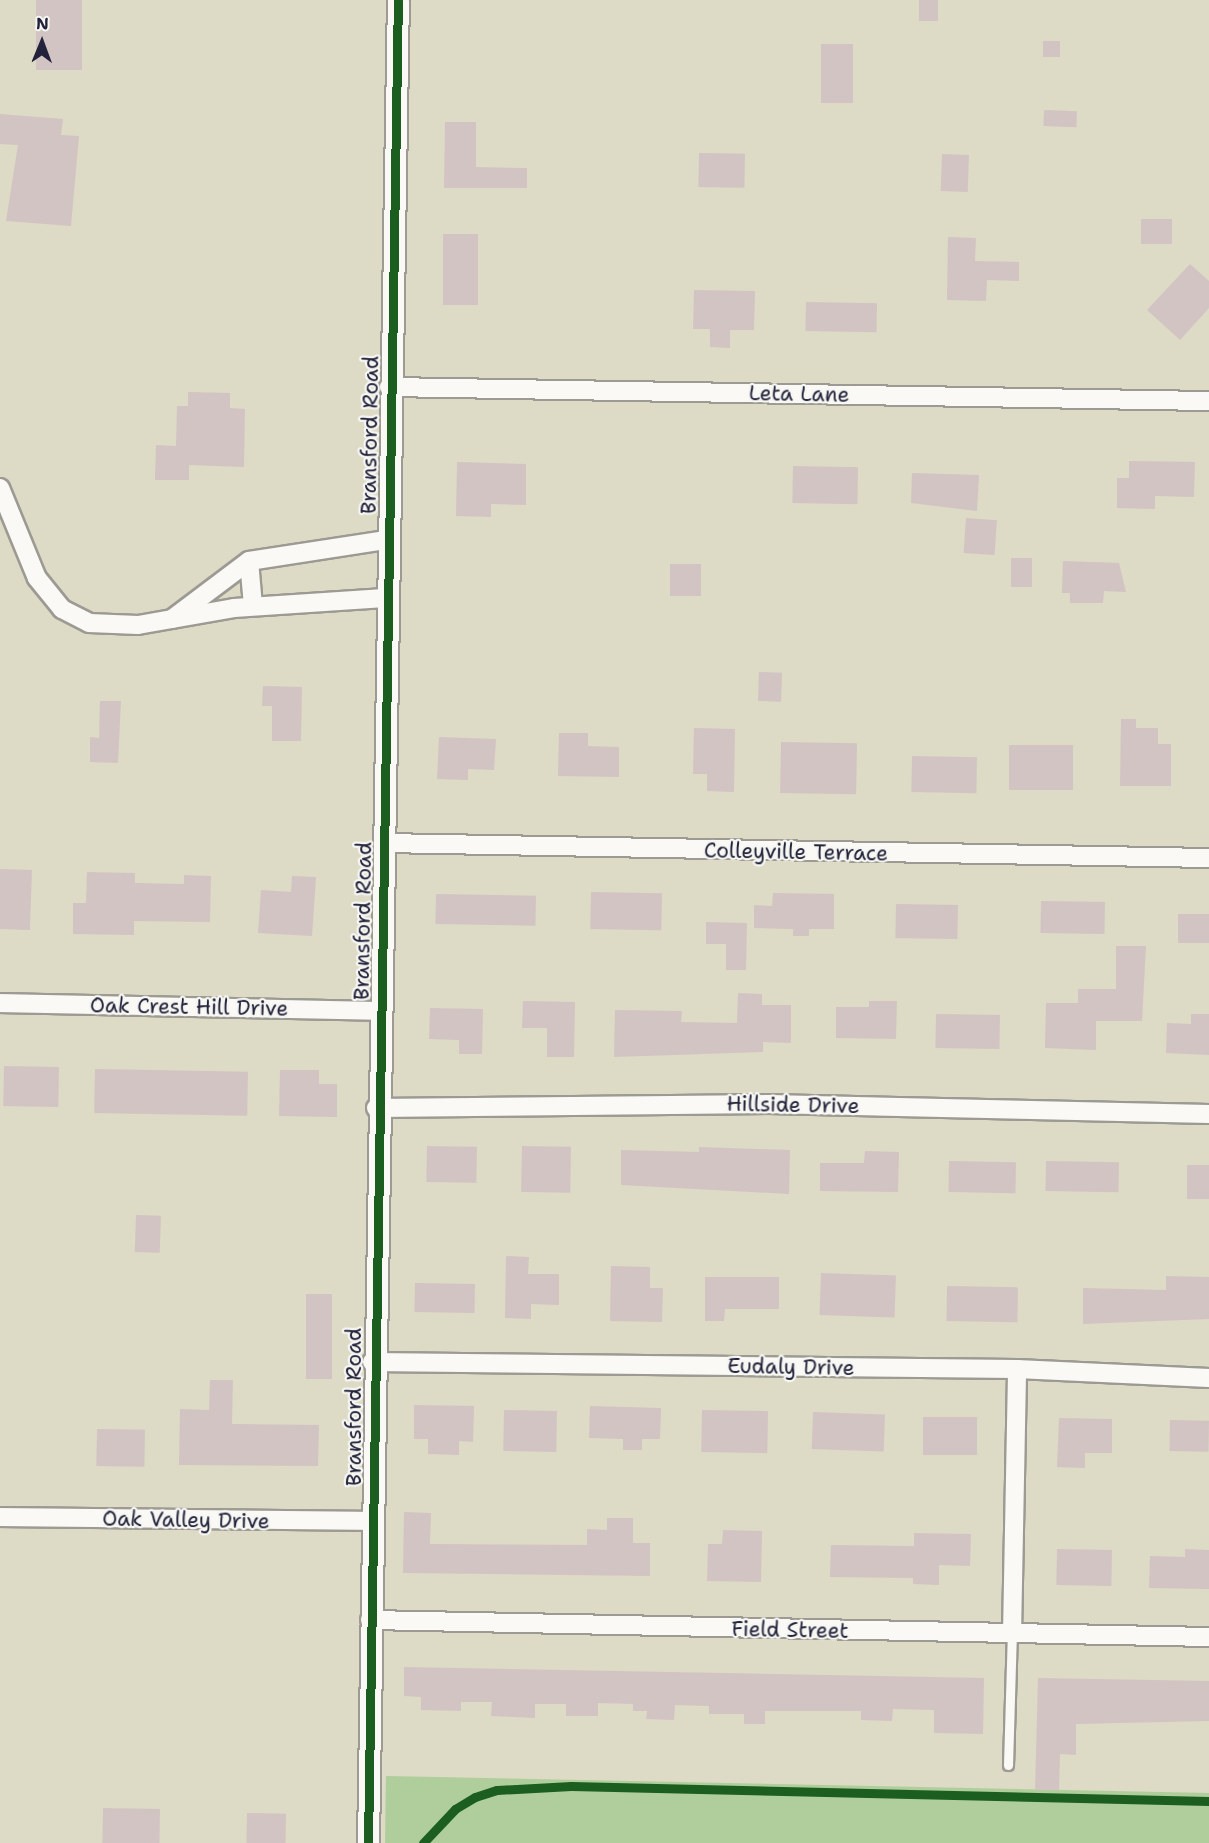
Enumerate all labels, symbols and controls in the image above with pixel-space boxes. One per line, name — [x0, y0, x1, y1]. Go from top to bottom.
north arrow — [12, 12, 72, 72]
text: N — [36, 13, 49, 34]
street label: Bransford Road — [356, 356, 384, 514]
street label: Leta Lane — [749, 381, 849, 407]
street label: Colleyville Terrace — [704, 838, 888, 866]
street label: Bransford Road — [349, 842, 377, 1000]
street label: Oak Crest Hill Drive — [90, 993, 288, 1021]
street label: Hillside Drive — [726, 1091, 860, 1119]
street label: Bransford Road — [341, 1328, 367, 1486]
street label: Eudaly Drive — [727, 1353, 855, 1381]
street label: Oak Valley Drive — [102, 1506, 270, 1534]
street label: Field Street — [731, 1616, 849, 1644]

